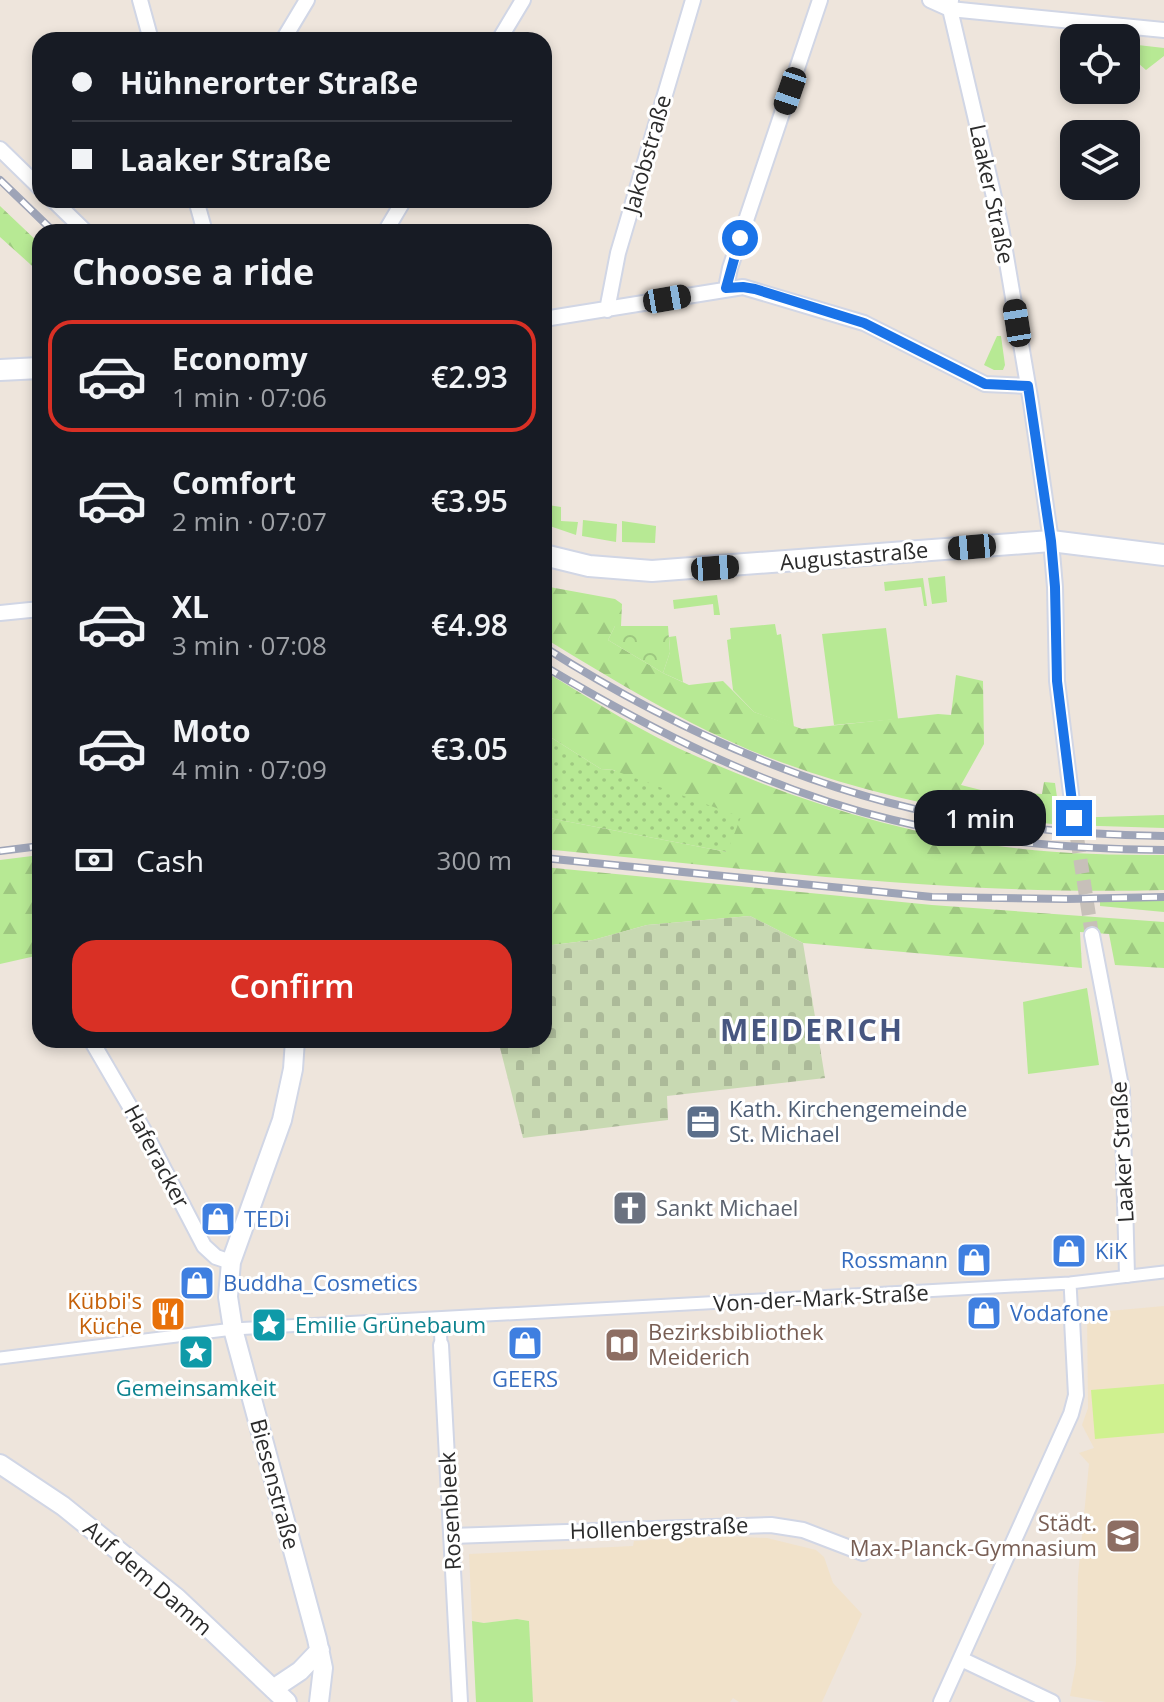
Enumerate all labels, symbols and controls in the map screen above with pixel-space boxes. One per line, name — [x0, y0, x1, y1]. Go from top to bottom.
map controls — [1060, 24, 1140, 200]
button: locate — [1060, 24, 1140, 104]
text: Hühnerorter Straße — [120, 62, 418, 103]
car — [771, 64, 809, 118]
street label: Jakobstraße — [614, 91, 677, 218]
button: layers — [1060, 120, 1140, 200]
street label: Laaker Straße — [964, 121, 1022, 266]
text: Laaker Straße — [120, 139, 331, 180]
route start — [722, 220, 758, 256]
text: Choose a ride — [72, 247, 314, 296]
car — [641, 283, 693, 315]
car — [1001, 297, 1033, 349]
text: Economy — [172, 338, 308, 379]
icon: car — [76, 340, 148, 412]
text: €2.93 — [431, 356, 508, 397]
text: 1 min · 07:06 — [172, 379, 327, 415]
text: Comfort — [172, 462, 296, 503]
icon: car — [76, 464, 148, 536]
text: €3.95 — [431, 480, 508, 521]
text: 2 min · 07:07 — [172, 503, 327, 539]
car — [947, 533, 997, 561]
street label: Augustastraße — [778, 534, 929, 576]
car — [690, 554, 740, 582]
text: XL — [172, 586, 209, 627]
icon: car — [76, 588, 148, 660]
text: €4.98 — [431, 604, 508, 645]
text: 3 min · 07:08 — [172, 627, 327, 663]
text: Moto — [172, 710, 250, 751]
icon: car — [76, 712, 148, 784]
text: €3.05 — [431, 728, 508, 769]
text: 4 min · 07:09 — [172, 751, 327, 787]
callout: 1 min — [914, 790, 1046, 846]
text: 1 min — [945, 800, 1015, 836]
route end — [1056, 800, 1092, 836]
icon: cash — [72, 838, 116, 882]
text: Cash — [136, 840, 204, 881]
text: 300 m — [437, 842, 512, 878]
button: Confirm — [72, 940, 512, 1032]
district label: MEIDERICH — [720, 1009, 904, 1050]
street label: Laaker Straße — [1102, 1080, 1140, 1224]
place label: Kath. Kirchengemeinde St. Michael — [729, 1093, 967, 1148]
street label: Haferacker — [118, 1099, 198, 1212]
office icon: Kath. Kirchengemeinde St. Michael — [684, 1103, 722, 1141]
church icon: Sankt Michael — [611, 1189, 649, 1227]
place label: Sankt Michael — [656, 1192, 798, 1222]
shop icon: TEDi — [199, 1200, 237, 1238]
place label: TEDi — [244, 1203, 290, 1233]
shop icon: KiK — [1050, 1232, 1088, 1270]
place label: KiK — [1095, 1235, 1128, 1265]
shop icon: Rossmann — [955, 1241, 993, 1279]
place label: Rossmann — [841, 1244, 948, 1274]
shop icon: Buddha_Cosmetics — [178, 1264, 216, 1302]
place label: Buddha_Cosmetics — [223, 1267, 418, 1297]
street label: Von-der-Mark-Straße — [712, 1276, 929, 1318]
place label: Kübbi's Küche — [67, 1285, 142, 1340]
shop icon: Vodafone — [965, 1294, 1003, 1332]
restaurant icon: Kübbi's Küche — [149, 1295, 187, 1333]
place label: Vodafone — [1010, 1297, 1109, 1327]
place icon: Emilie Grünebaum — [250, 1306, 288, 1344]
place label: Emilie Grünebaum — [295, 1309, 486, 1339]
place label: Bezirksbibliothek Meiderich — [648, 1316, 824, 1371]
shop icon: GEERS — [506, 1324, 544, 1362]
library icon: Bezirksbibliothek Meiderich — [603, 1326, 641, 1364]
place icon: Gemeinsamkeit — [177, 1333, 215, 1371]
place label: GEERS — [492, 1363, 558, 1393]
place label: Gemeinsamkeit — [116, 1372, 276, 1402]
street label: Biesenstraße — [244, 1415, 308, 1552]
street label: Rosenbleek — [431, 1451, 467, 1571]
place label: Städt. Max-Planck-Gymnasium — [850, 1507, 1097, 1562]
street label: Hollenbergstraße — [569, 1509, 749, 1545]
street label: Auf dem Damm — [78, 1513, 219, 1641]
school or university icon: Städt. Max-Planck-Gymnasium — [1104, 1517, 1142, 1555]

